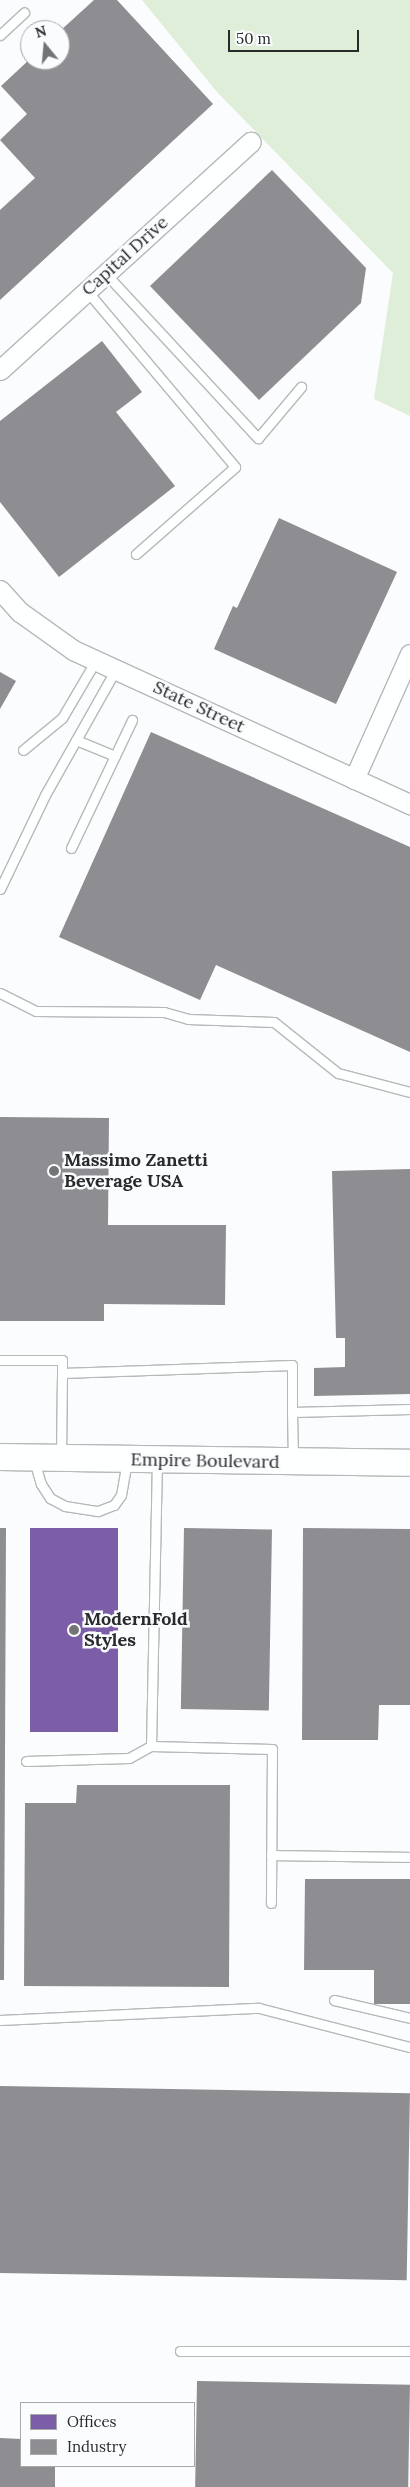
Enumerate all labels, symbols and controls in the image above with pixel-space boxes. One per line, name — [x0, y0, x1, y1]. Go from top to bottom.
north arrow — [20, 20, 70, 70]
scale bar — [230, 20, 361, 52]
text: N — [33, 21, 49, 42]
text: 50 m — [236, 29, 271, 48]
street label: Capital Drive — [77, 212, 173, 300]
street label: State Street — [150, 676, 248, 738]
place label: Massimo Zanetti Beverage USA — [64, 1150, 208, 1192]
marker: Massimo Zanetti Beverage USA — [48, 1165, 60, 1177]
street label: Empire Boulevard — [130, 1449, 280, 1473]
place label: ModernFold Styles — [84, 1609, 188, 1652]
marker: ModernFold Styles — [68, 1624, 80, 1636]
legend — [20, 2402, 195, 2467]
text: Offices — [67, 2412, 116, 2431]
text: Industry — [67, 2437, 126, 2456]

